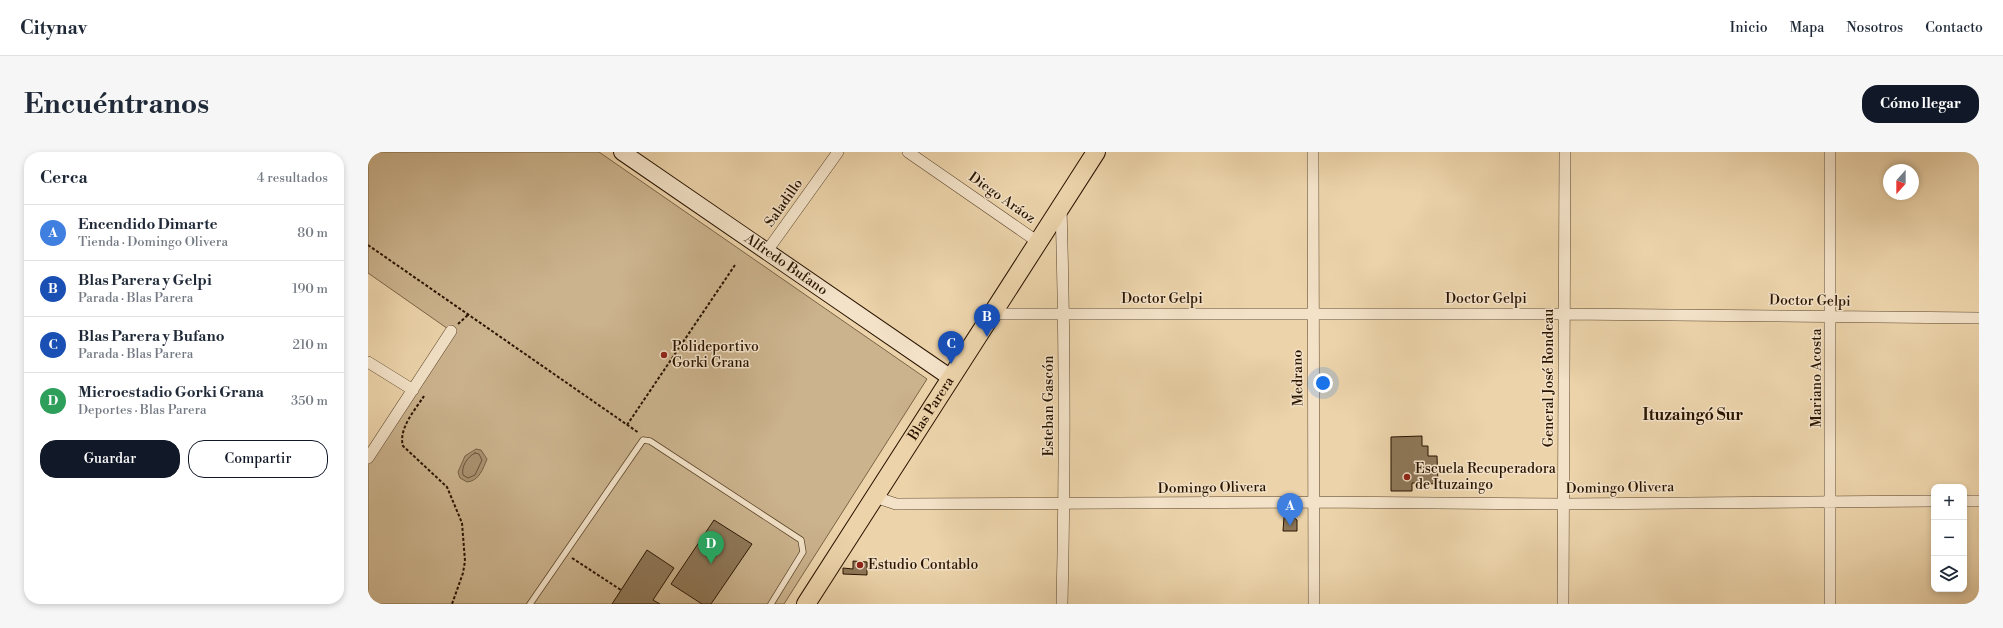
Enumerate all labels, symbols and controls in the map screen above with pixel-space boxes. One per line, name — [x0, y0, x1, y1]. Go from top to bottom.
text: Citynav — [20, 16, 87, 40]
text: Inicio — [1730, 19, 1768, 37]
text: Mapa — [1790, 19, 1824, 37]
text: Nosotros — [1846, 19, 1903, 37]
text: Contacto — [1925, 19, 1983, 37]
button: Cómo llegar — [1862, 85, 1979, 123]
text: Encuéntranos — [24, 87, 209, 122]
north arrow — [1883, 164, 1919, 200]
text: Cerca — [40, 167, 88, 189]
street label: Diego Aráoz — [965, 168, 1039, 228]
text: 4 resultados — [257, 170, 328, 186]
street label: Saladillo — [761, 175, 807, 231]
text: Encendido Dimarte — [78, 215, 218, 234]
text: A — [48, 225, 58, 241]
text: 80 m — [297, 225, 328, 241]
street label: Alfredo Bufano — [740, 229, 831, 300]
text: Tienda · Domingo Olivera — [78, 234, 228, 250]
text: Blas Parera y Gelpi — [78, 271, 212, 290]
text: B — [48, 281, 58, 297]
text: 190 m — [292, 281, 328, 297]
text: Parada · Blas Parera — [78, 290, 193, 306]
street label: Doctor Gelpi — [1121, 290, 1203, 308]
street label: Doctor Gelpi — [1445, 290, 1527, 308]
street label: Doctor Gelpi — [1769, 291, 1851, 311]
pin: B — [974, 304, 1000, 337]
street label: General José Rondeau — [1540, 309, 1558, 447]
text: Blas Parera y Bufano — [78, 327, 225, 346]
street label: Mariano Acosta — [1808, 327, 1826, 428]
pin: C — [938, 331, 964, 364]
text: C — [48, 337, 58, 353]
text: 210 m — [293, 337, 328, 353]
place label: Polideportivo Gorki Grana — [672, 338, 759, 372]
text: Parada · Blas Parera — [78, 346, 193, 362]
street label: Medrano — [1289, 349, 1307, 406]
marker: Polideportivo Gorki Grana — [659, 350, 669, 360]
street label: Esteban Gascón — [1040, 355, 1058, 456]
street label: Blas Parera — [904, 373, 959, 445]
your location — [1313, 373, 1333, 393]
text: Microestadio Gorki Grana — [78, 383, 264, 402]
text: D — [48, 393, 58, 409]
text: 350 m — [291, 393, 328, 409]
text: Deportes · Blas Parera — [78, 402, 207, 418]
district label: Ituzaingó Sur — [1643, 405, 1743, 425]
button: Guardar — [40, 440, 180, 478]
button: Compartir — [188, 440, 328, 478]
place label: Escuela Recuperadora de Ituzaingo — [1415, 460, 1557, 494]
marker: Escuela Recuperadora de Ituzaingo — [1402, 472, 1412, 482]
street label: Domingo Olivera — [1158, 478, 1267, 498]
street label: Domingo Olivera — [1566, 478, 1675, 498]
map controls — [1931, 484, 1967, 592]
button: + — [1931, 484, 1967, 520]
pin: A — [1277, 493, 1303, 526]
button: − — [1931, 520, 1967, 556]
pin: D — [698, 531, 724, 564]
place label: Estudio Contablo — [868, 556, 978, 574]
button: layers — [1931, 556, 1967, 592]
marker: Estudio Contablo — [855, 560, 865, 570]

